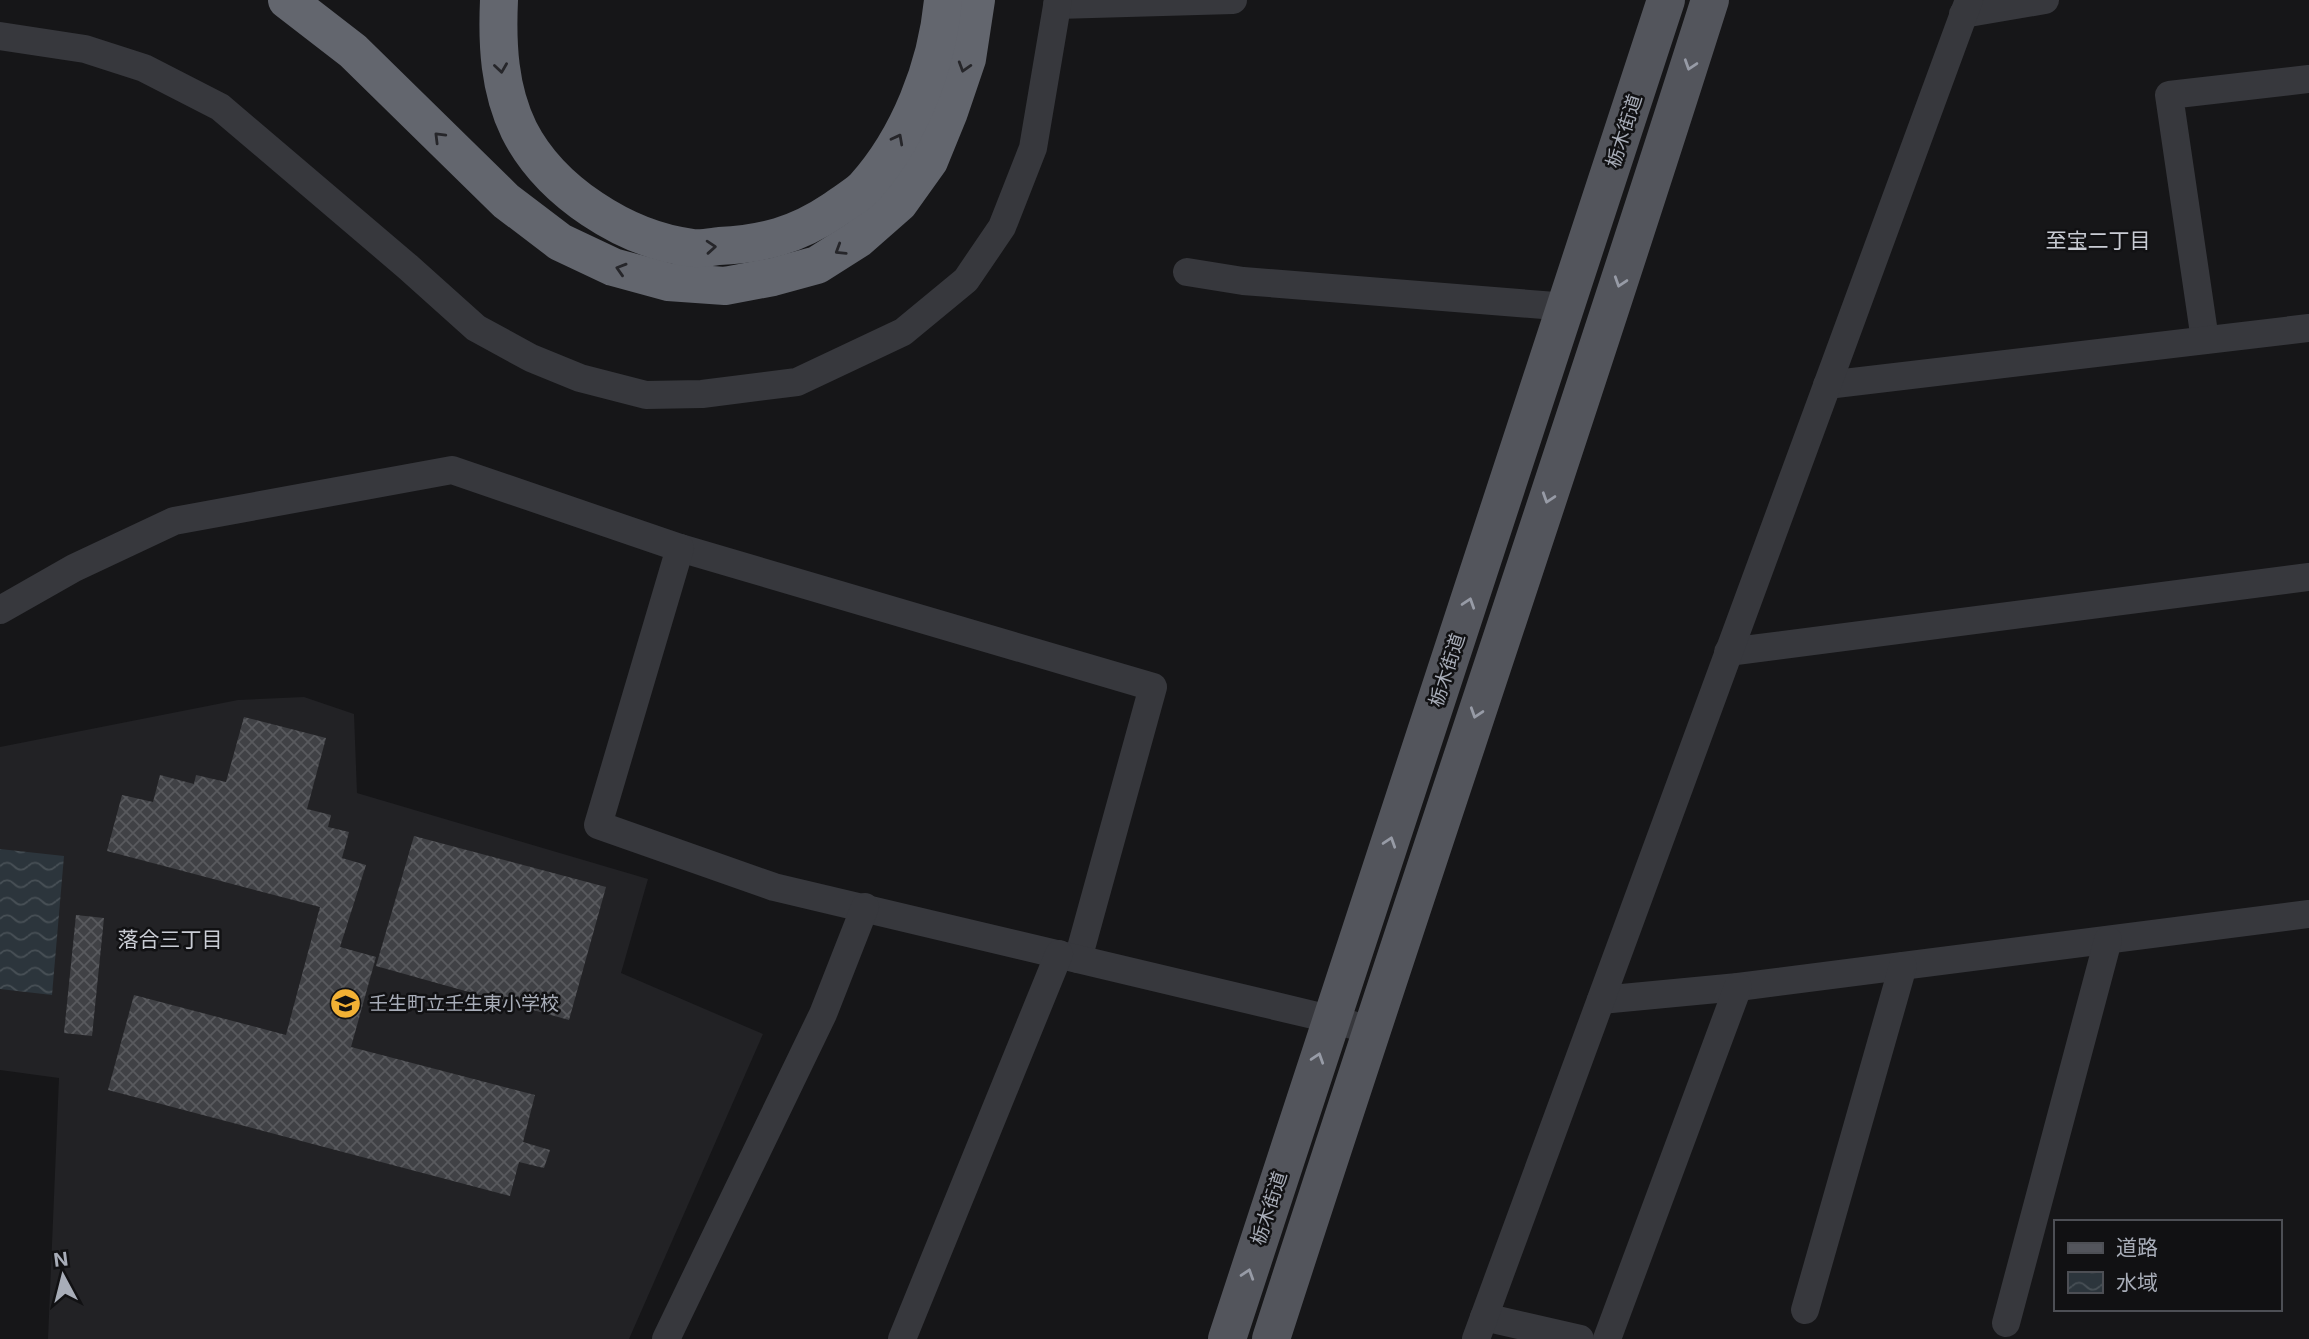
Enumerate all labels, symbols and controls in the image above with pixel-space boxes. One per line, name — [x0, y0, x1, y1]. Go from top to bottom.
one-way arrow — [1683, 59, 1698, 71]
one-way arrow — [957, 61, 972, 73]
one-way arrow — [494, 62, 509, 74]
street label: 栃木街道 — [1601, 91, 1647, 171]
one-way arrow — [435, 132, 448, 145]
one-way arrow — [890, 134, 904, 146]
district label: 至宝二丁目 — [2046, 228, 2151, 253]
one-way arrow — [706, 240, 717, 255]
one-way arrow — [835, 242, 848, 255]
one-way arrow — [616, 262, 628, 277]
one-way arrow — [1614, 275, 1628, 287]
one-way arrow — [1542, 491, 1556, 503]
one-way arrow — [1461, 597, 1475, 609]
street label: 栃木街道 — [1424, 630, 1470, 710]
one-way arrow — [1470, 707, 1484, 719]
one-way arrow — [1381, 836, 1396, 848]
district label: 落合三丁目 — [118, 927, 223, 952]
school or university icon: 壬生町立壬生東小学校 — [329, 986, 363, 1020]
place label: 壬生町立壬生東小学校 — [369, 992, 559, 1015]
one-way arrow — [1310, 1052, 1324, 1064]
street label: 栃木街道 — [1246, 1168, 1292, 1248]
legend — [2054, 1220, 2281, 1311]
text: 道路 — [2116, 1235, 2158, 1260]
north arrow — [28, 1241, 98, 1311]
text: N — [52, 1247, 70, 1272]
one-way arrow — [1240, 1268, 1254, 1281]
text: 水域 — [2116, 1270, 2158, 1295]

